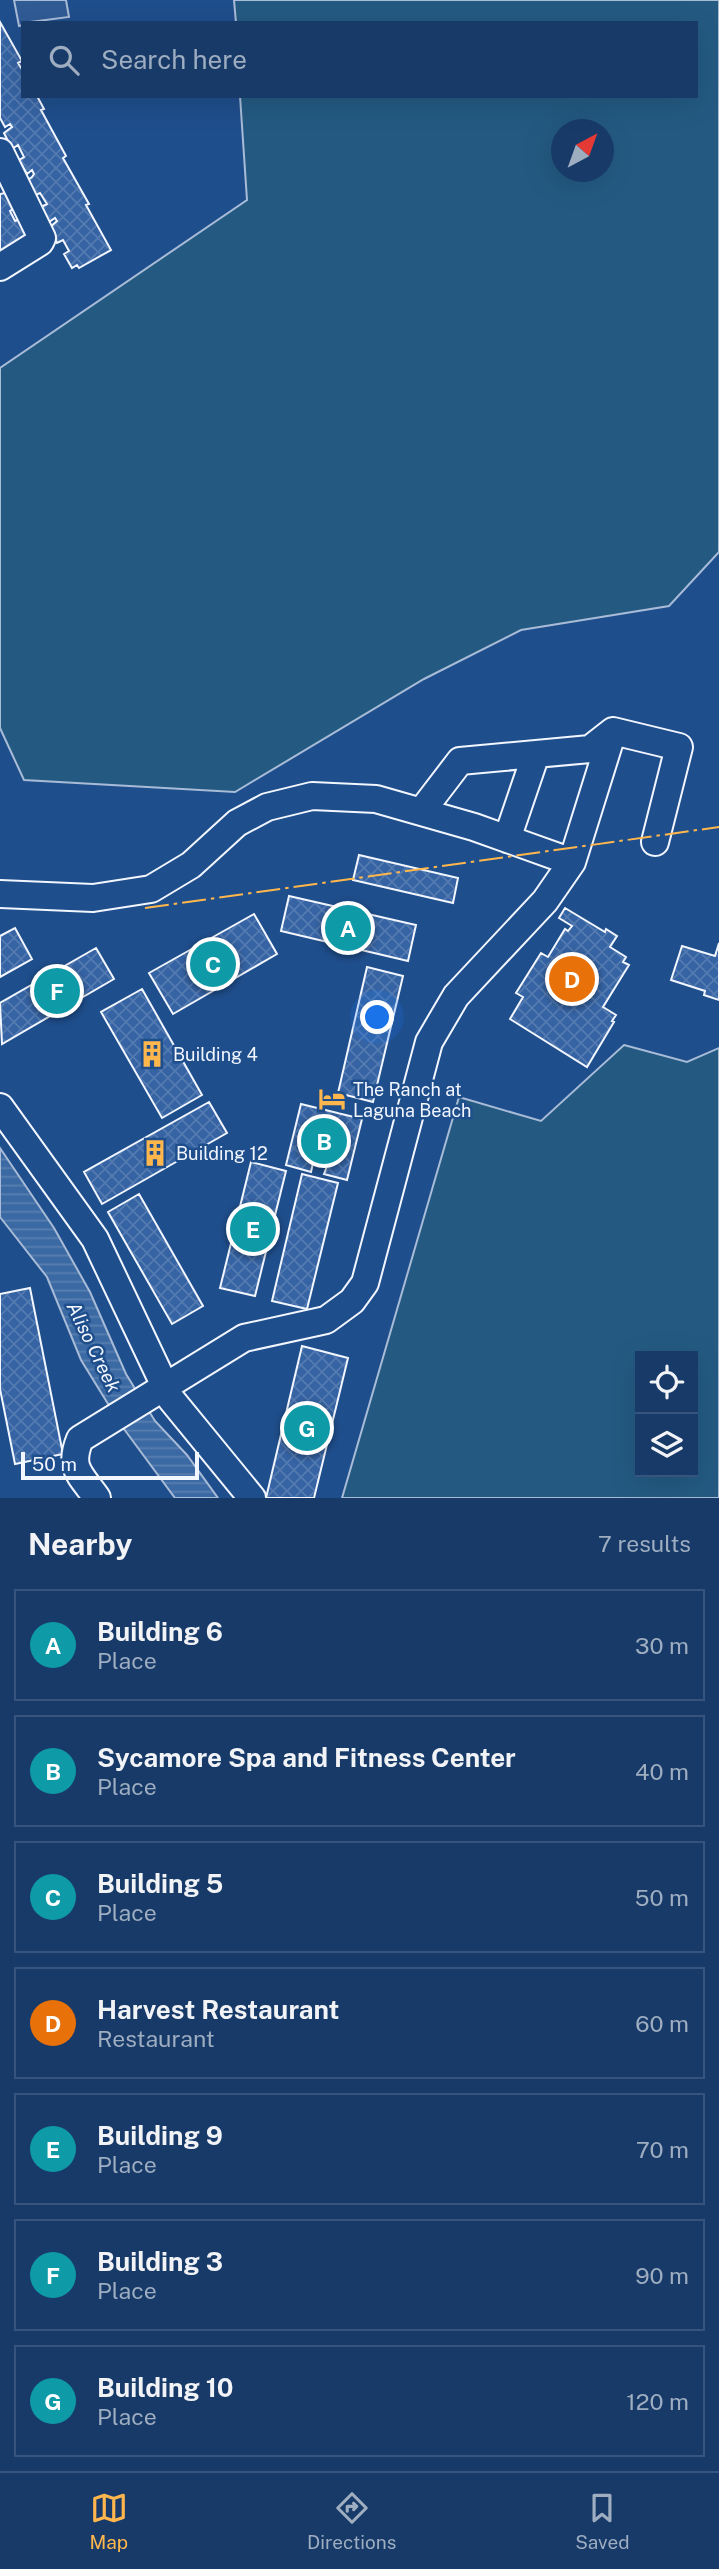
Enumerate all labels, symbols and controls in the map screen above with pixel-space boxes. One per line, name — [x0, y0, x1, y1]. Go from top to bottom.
search box — [21, 21, 698, 98]
icon: search — [45, 41, 83, 79]
text: Search here — [101, 44, 247, 75]
north arrow — [551, 119, 614, 182]
pin: A — [325, 902, 371, 954]
pin: C — [190, 938, 236, 990]
pin: D — [549, 953, 595, 1005]
pin: F — [34, 965, 80, 1017]
your location — [360, 1000, 394, 1034]
building icon: Building 4 — [137, 1039, 167, 1069]
place label: Building 4 — [173, 1044, 258, 1065]
place label: The Ranch at Laguna Beach — [353, 1079, 471, 1121]
hotel icon: The Ranch at Laguna Beach — [317, 1084, 347, 1114]
pin: B — [301, 1115, 347, 1167]
building icon: Building 12 — [140, 1138, 170, 1168]
place label: Building 12 — [176, 1143, 268, 1164]
pin: E — [230, 1203, 276, 1255]
water label: Aliso Creek — [63, 1298, 126, 1396]
map controls — [635, 1351, 698, 1477]
button: locate — [635, 1351, 698, 1414]
pin: G — [284, 1402, 330, 1454]
button: layers — [635, 1414, 698, 1477]
scale bar — [21, 1449, 200, 1481]
text: 50 m — [32, 1453, 77, 1475]
text: Nearby — [28, 1526, 132, 1562]
text: 7 results — [598, 1530, 691, 1557]
text: Building 6 — [97, 1616, 223, 1647]
text: A — [45, 1632, 61, 1659]
text: 30 m — [635, 1632, 689, 1659]
text: Place — [97, 1647, 157, 1674]
text: Sycamore Spa and Fitness Center — [97, 1742, 516, 1773]
text: B — [45, 1758, 61, 1785]
text: 40 m — [635, 1758, 689, 1785]
text: Place — [97, 1773, 157, 1800]
text: Building 5 — [97, 1868, 223, 1899]
text: C — [45, 1884, 61, 1911]
text: 50 m — [635, 1884, 689, 1911]
text: Place — [97, 1899, 157, 1926]
text: Harvest Restaurant — [97, 1994, 339, 2025]
text: D — [45, 2010, 61, 2037]
text: 60 m — [635, 2010, 689, 2037]
text: Restaurant — [97, 2025, 215, 2052]
text: Building 9 — [97, 2120, 223, 2151]
text: E — [46, 2136, 60, 2163]
text: 70 m — [636, 2136, 689, 2163]
text: Place — [97, 2151, 157, 2178]
text: Building 3 — [97, 2246, 223, 2277]
text: F — [46, 2262, 60, 2289]
text: 90 m — [635, 2262, 689, 2289]
text: Place — [97, 2277, 157, 2304]
text: Building 10 — [97, 2372, 234, 2403]
text: G — [44, 2388, 62, 2415]
text: 120 m — [626, 2388, 689, 2415]
text: Place — [97, 2403, 157, 2430]
tab: Map — [89, 2489, 128, 2553]
tab: Directions — [307, 2489, 396, 2553]
tab: Saved — [575, 2489, 630, 2553]

